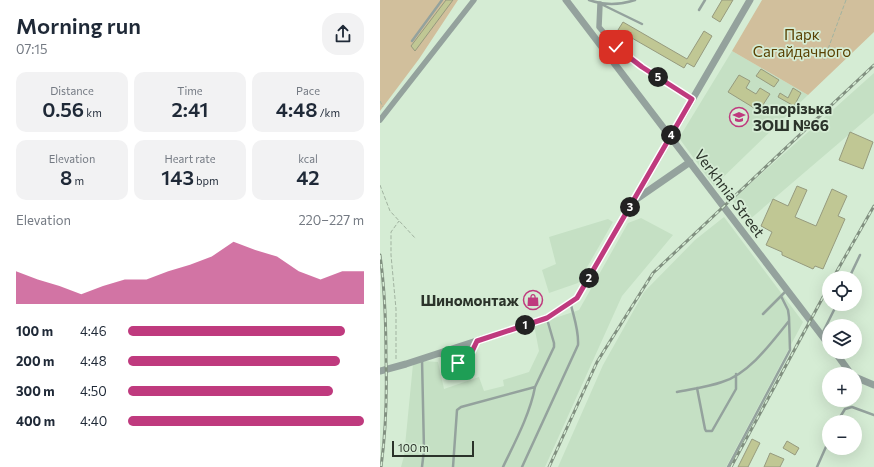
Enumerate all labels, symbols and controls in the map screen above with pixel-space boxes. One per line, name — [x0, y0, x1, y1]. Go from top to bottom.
text: Morning run — [16, 12, 141, 39]
button: share — [322, 13, 364, 55]
park label: Парк Сагайдачного — [753, 25, 851, 60]
pin — [599, 30, 633, 64]
icon: check — [605, 36, 627, 58]
text: 07:15 — [16, 41, 47, 57]
pin: 5 — [648, 67, 668, 87]
text: 5 — [655, 70, 661, 83]
text: Distance — [50, 84, 94, 97]
text: Time — [177, 84, 203, 97]
text: Pace — [296, 84, 320, 97]
text: 0.56 — [42, 97, 84, 121]
text: 2:41 — [172, 97, 208, 121]
text: 4:48 — [276, 97, 318, 121]
place label: Запорізька ЗОШ №66 — [753, 99, 832, 134]
text: km — [84, 106, 102, 119]
text: /km — [318, 106, 340, 119]
school or university icon: Запорізька ЗОШ №66 — [728, 106, 750, 128]
pin: 4 — [661, 125, 681, 145]
text: 4 — [668, 128, 674, 141]
street label: Verkhnia Street — [691, 145, 769, 241]
text: Elevation — [49, 152, 95, 165]
text: Heart rate — [164, 152, 216, 165]
text: kcal — [298, 152, 318, 165]
text: 8 — [60, 165, 72, 189]
text: 143 — [161, 165, 194, 189]
text: 42 — [296, 165, 320, 189]
text: m — [72, 174, 84, 187]
text: bpm — [194, 174, 219, 187]
pin: 3 — [620, 197, 640, 217]
text: 3 — [627, 200, 633, 213]
text: Elevation — [16, 212, 71, 228]
text: 220–227 m — [298, 212, 364, 228]
pin: 2 — [579, 268, 599, 288]
text: 2 — [586, 271, 592, 284]
map controls — [822, 271, 862, 455]
button: locate — [822, 271, 862, 311]
shop icon: Шиномонтаж — [522, 289, 544, 311]
place label: Шиномонтаж — [420, 291, 519, 309]
pin: 1 — [515, 315, 535, 335]
text: 1 — [523, 318, 527, 331]
button: layers — [822, 319, 862, 359]
text: 100 m — [16, 323, 53, 339]
text: 4:46 — [80, 323, 107, 339]
pin — [441, 346, 475, 380]
icon: arrive — [447, 352, 469, 374]
text: 200 m — [16, 353, 54, 369]
text: 4:48 — [80, 353, 107, 369]
button: + — [822, 367, 862, 407]
text: 300 m — [16, 383, 55, 399]
text: 4:50 — [80, 383, 107, 399]
text: 400 m — [16, 413, 55, 429]
text: 4:40 — [80, 413, 107, 429]
button: − — [822, 415, 862, 455]
scale bar — [392, 439, 474, 458]
text: 100 m — [398, 441, 429, 454]

